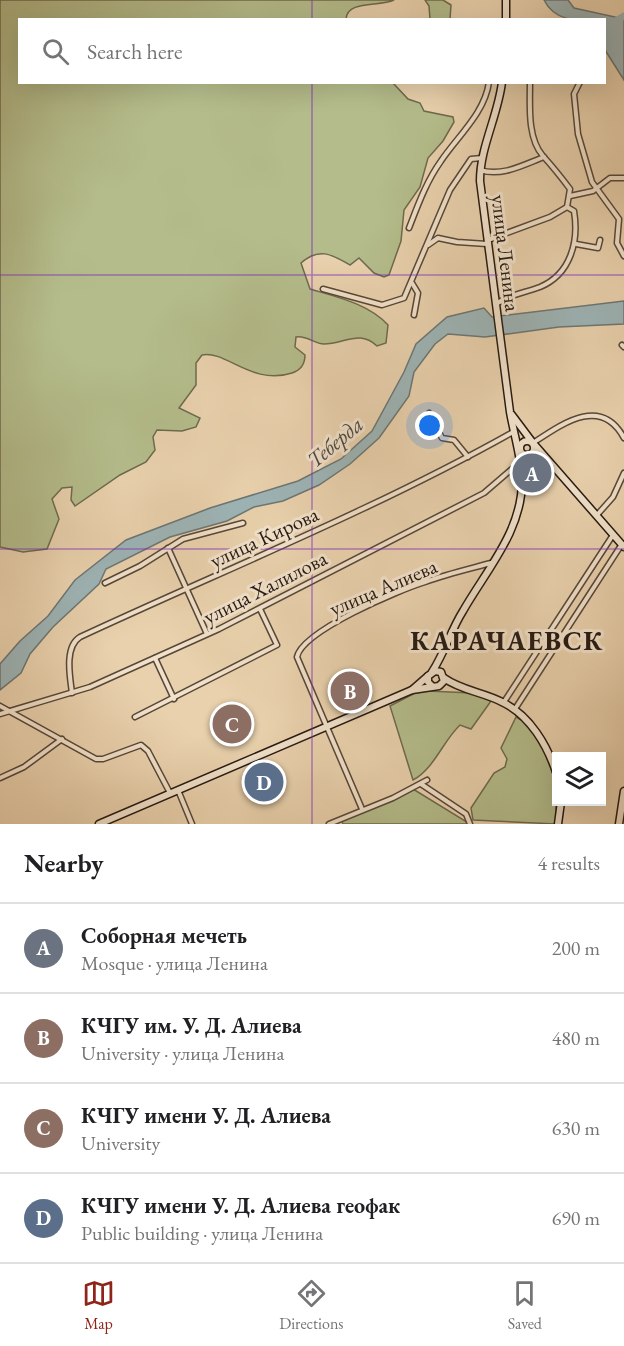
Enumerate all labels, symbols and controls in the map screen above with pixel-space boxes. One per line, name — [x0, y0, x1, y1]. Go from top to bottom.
search box — [18, 18, 606, 84]
icon: search — [39, 35, 72, 68]
text: Search here — [87, 37, 182, 66]
street label: улица Ленина — [485, 193, 527, 314]
water label: Теберда — [301, 410, 369, 474]
your location — [415, 411, 444, 440]
pin: A — [512, 450, 552, 496]
street label: улица Кирова — [205, 500, 323, 574]
street label: улица Халилова — [199, 544, 332, 630]
street label: улица Алиева — [325, 552, 442, 622]
district label: КАРАЧАЕВСК — [410, 623, 604, 658]
pin: B — [330, 668, 370, 714]
pin: C — [212, 702, 252, 746]
map controls — [552, 752, 606, 806]
button: layers — [552, 752, 606, 806]
pin: D — [244, 760, 284, 804]
text: Nearby — [24, 846, 104, 880]
text: 4 results — [537, 850, 600, 876]
text: Соборная мечеть — [81, 921, 247, 950]
text: A — [36, 935, 51, 961]
text: 200 m — [552, 935, 600, 961]
text: Mosque · улица Ленина — [81, 950, 268, 976]
text: КЧГУ им. У. Д. Алиева — [81, 1011, 302, 1040]
text: B — [37, 1025, 50, 1051]
text: 480 m — [552, 1025, 600, 1051]
text: University · улица Ленина — [81, 1040, 284, 1066]
text: КЧГУ имени У. Д. Алиева — [81, 1101, 331, 1130]
text: C — [36, 1115, 51, 1141]
text: 630 m — [552, 1115, 600, 1141]
text: University — [81, 1130, 160, 1156]
text: КЧГУ имени У. Д. Алиева геофак — [81, 1191, 400, 1220]
text: D — [36, 1205, 51, 1231]
text: 690 m — [552, 1205, 600, 1231]
text: Public building · улица Ленина — [81, 1220, 323, 1246]
tab: Map — [82, 1277, 115, 1334]
tab: Directions — [279, 1277, 344, 1334]
tab: Saved — [508, 1277, 542, 1334]

